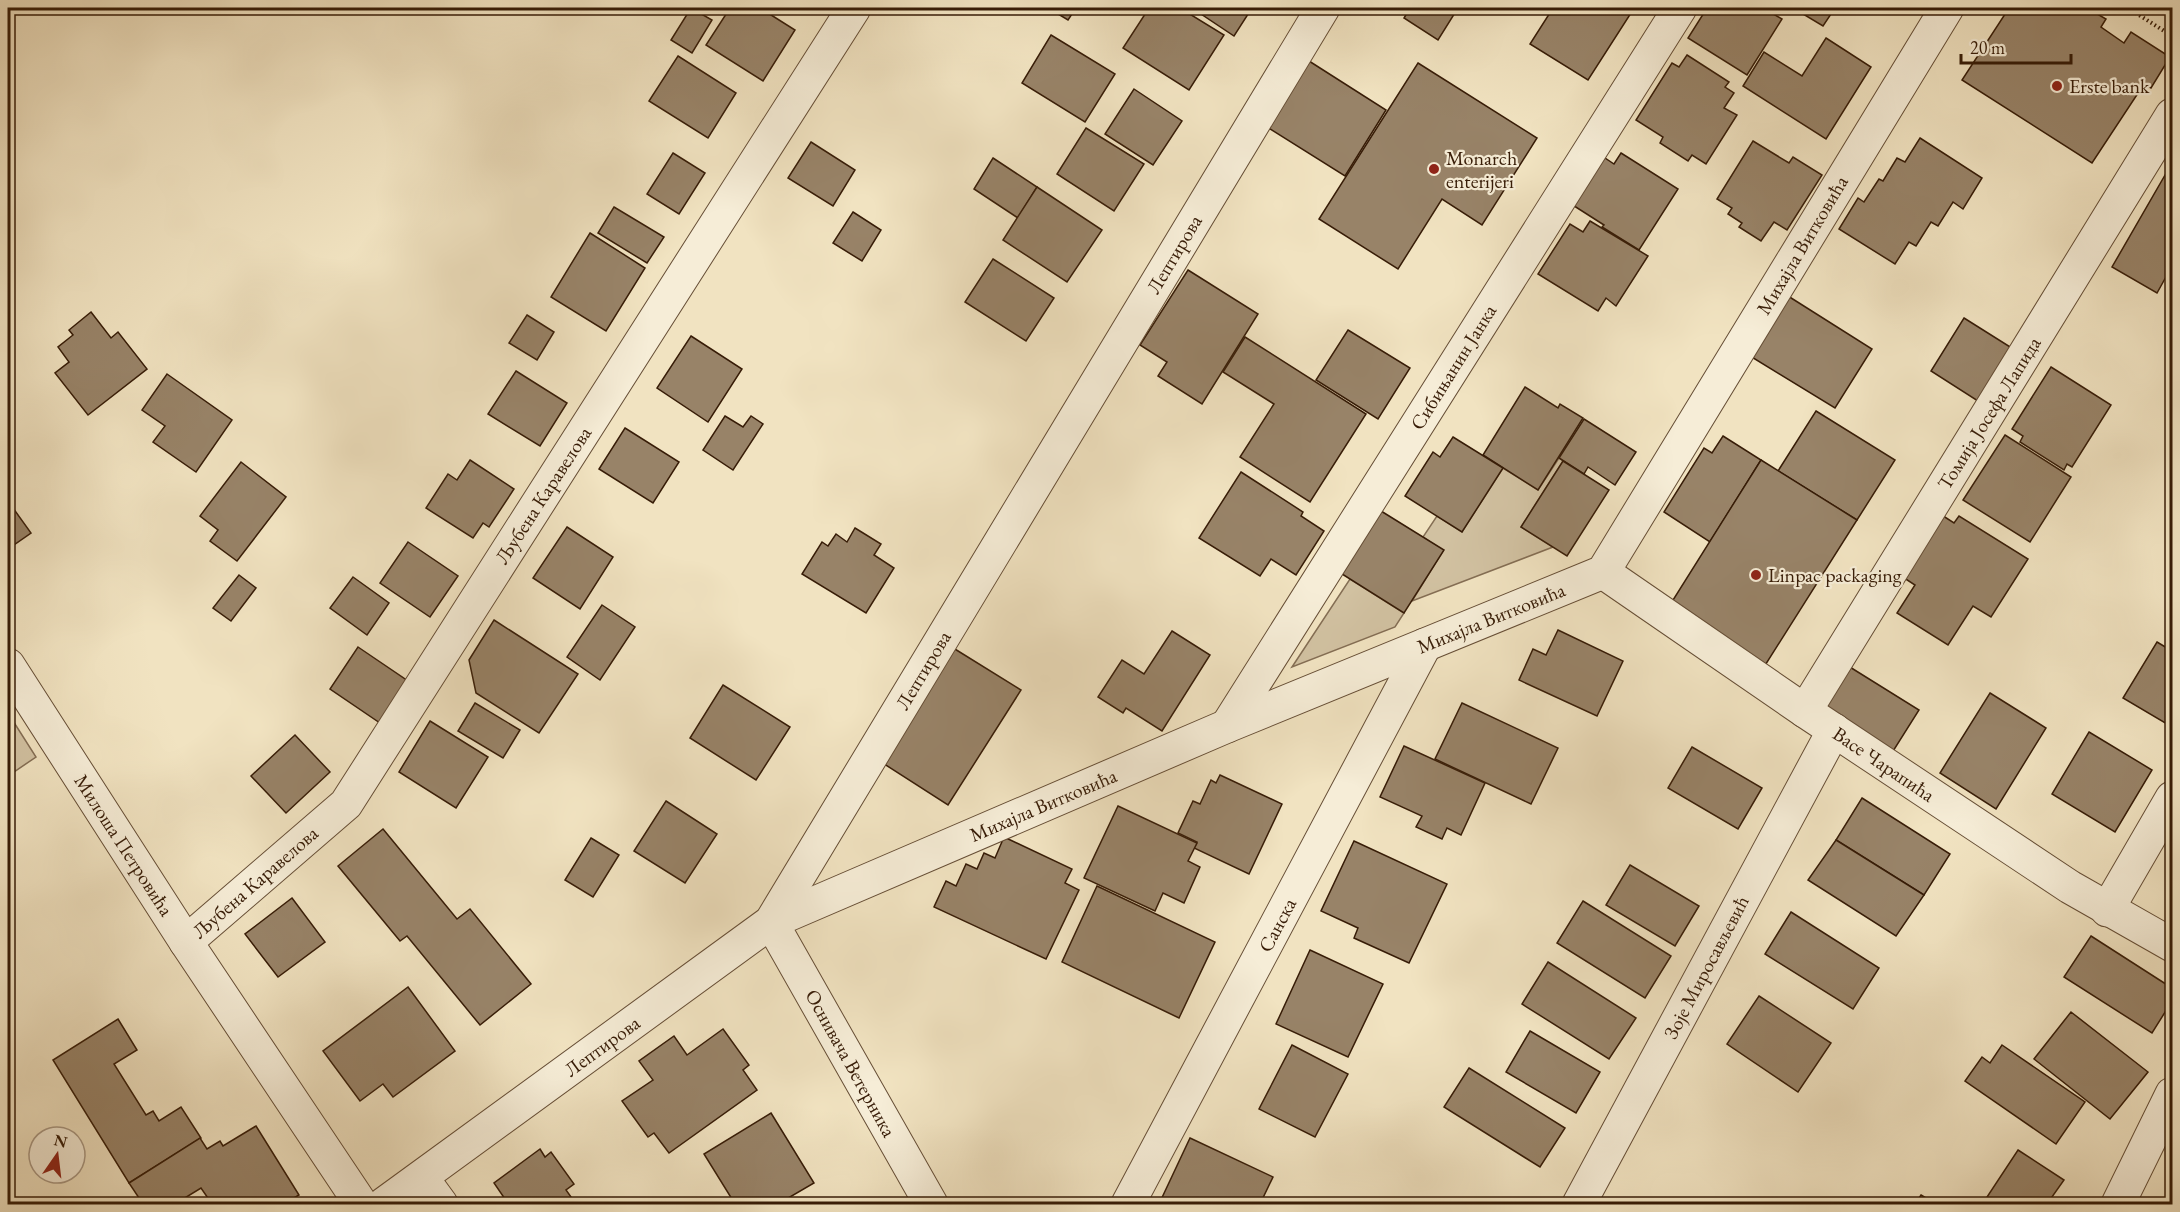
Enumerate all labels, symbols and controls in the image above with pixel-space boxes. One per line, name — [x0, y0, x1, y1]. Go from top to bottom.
scale bar — [1961, 27, 2070, 65]
text: 20 m — [1970, 36, 2005, 59]
place label: Erste bank — [2069, 73, 2150, 99]
marker: Erste bank — [2050, 79, 2064, 93]
place label: Monarch enterijeri — [1446, 145, 1517, 194]
marker: Monarch enterijeri — [1427, 162, 1441, 176]
street label: Михајла Витковића — [1750, 171, 1854, 319]
street label: Лептирова — [1140, 210, 1208, 298]
street label: Сибињанин Јанка — [1404, 299, 1502, 435]
street label: Томија Јосефа Лапида — [1931, 332, 2047, 494]
street label: Љубена Каравелова — [489, 421, 597, 569]
place label: Linpac packaging — [1768, 562, 1902, 588]
marker: Linpac packaging — [1749, 568, 1763, 582]
street label: Михајла Витковића — [1413, 576, 1569, 660]
street label: Лептирова — [889, 626, 957, 714]
street label: Васе Чарапића — [1828, 720, 1940, 808]
street label: Михајла Витковића — [965, 762, 1121, 848]
street label: Милоша Петровића — [68, 769, 180, 921]
street label: Љубена Каравелова — [187, 820, 323, 944]
street label: Зоје Миросављевић — [1657, 891, 1755, 1043]
street label: Санска — [1252, 893, 1302, 957]
street label: Оснивача Ветерника — [800, 984, 902, 1142]
street label: Лептирова — [559, 1010, 645, 1082]
north arrow — [27, 1125, 87, 1185]
text: N — [52, 1129, 69, 1153]

